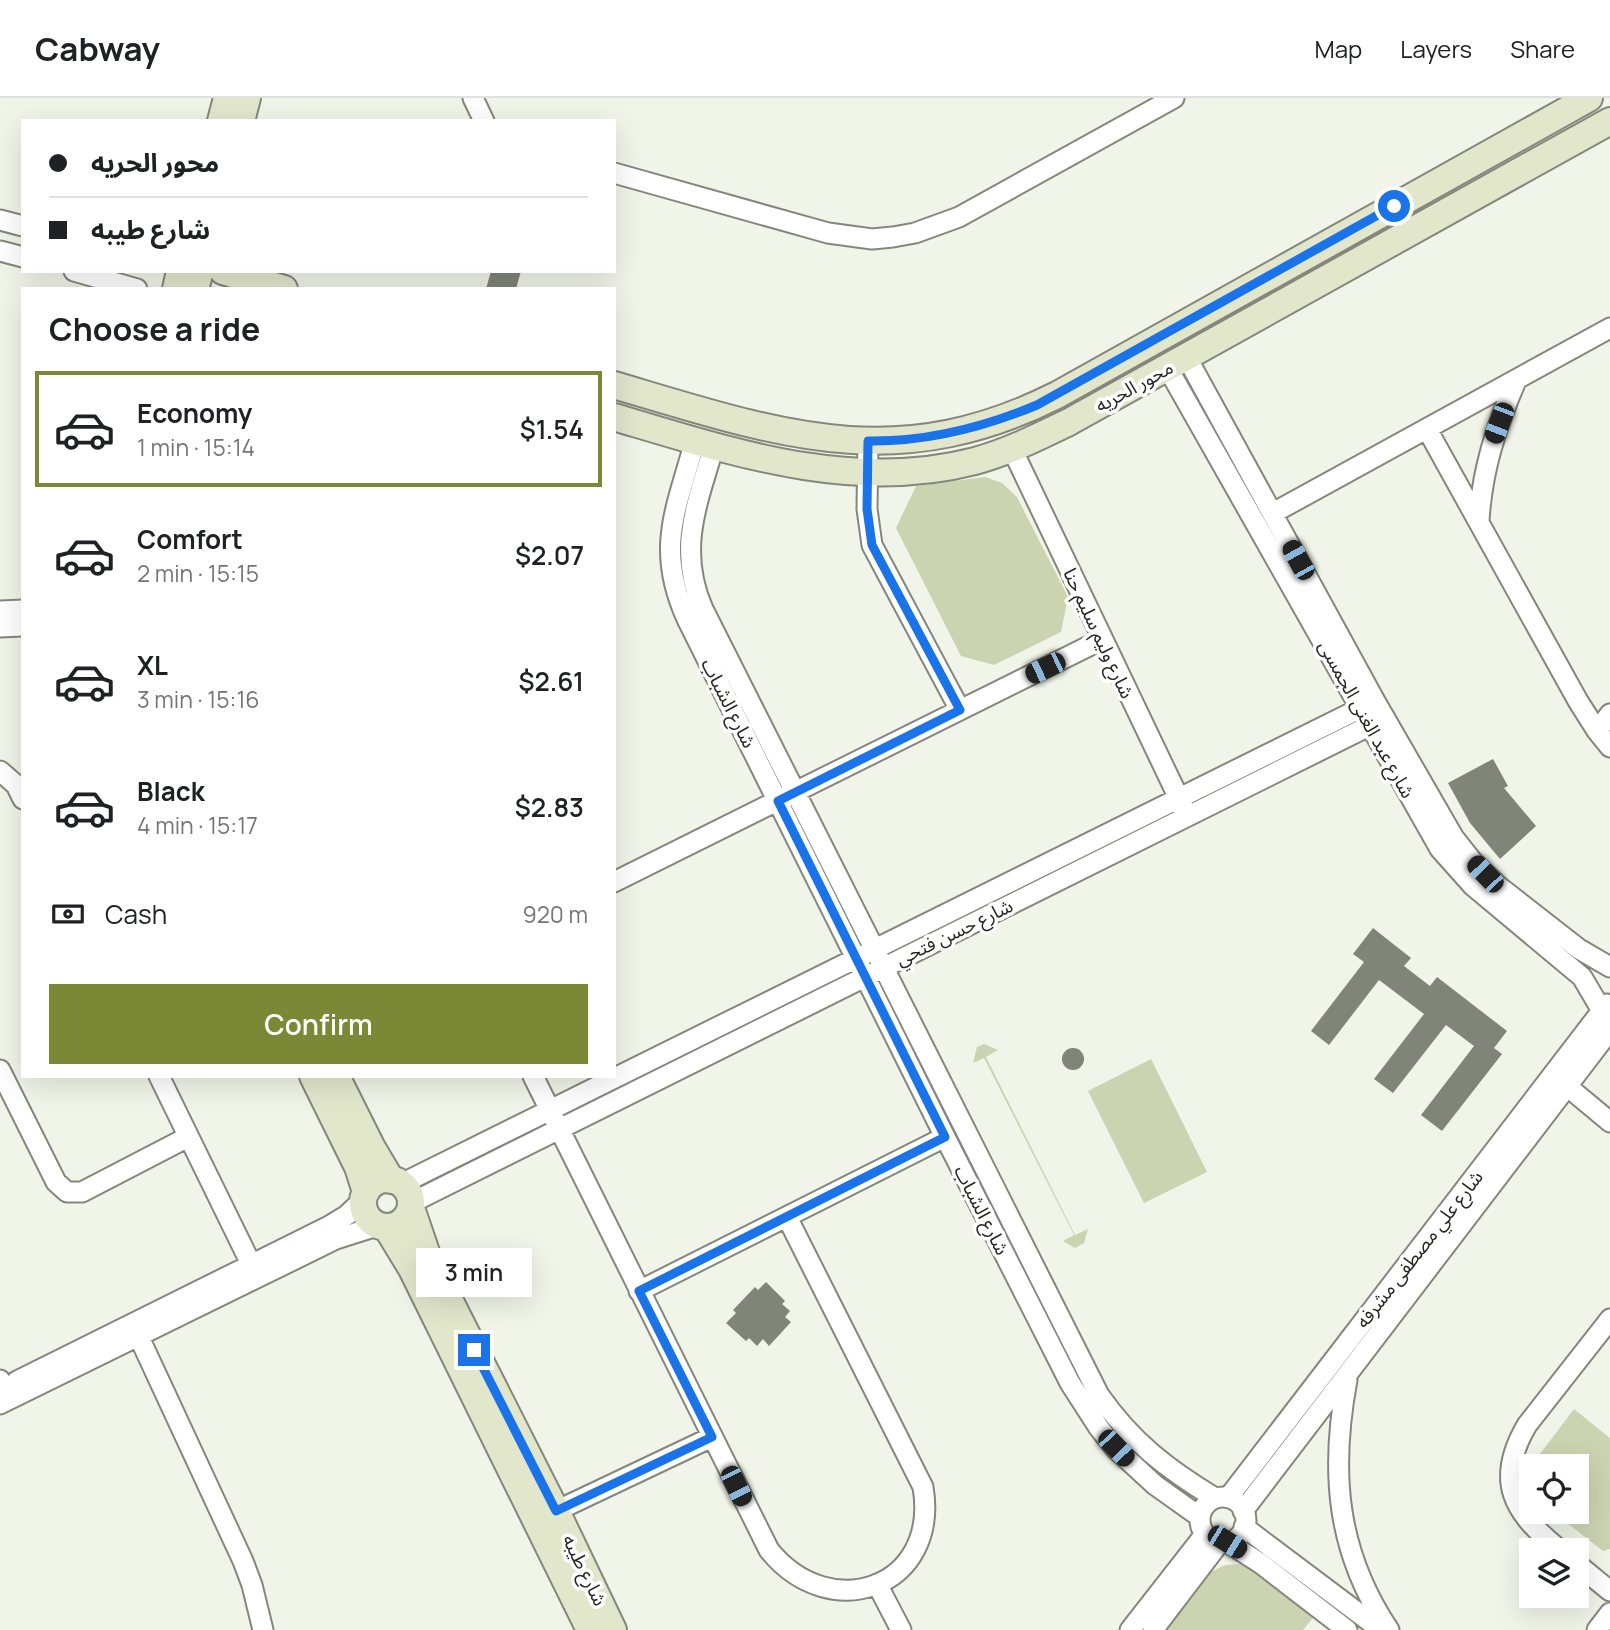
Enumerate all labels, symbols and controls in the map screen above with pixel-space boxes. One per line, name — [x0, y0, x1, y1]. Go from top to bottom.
text: Cabway — [35, 26, 160, 71]
text: Map — [1315, 32, 1362, 65]
text: Layers — [1400, 32, 1472, 65]
text: Share — [1510, 32, 1575, 65]
text: محور الحريه — [91, 144, 219, 180]
route start — [1378, 190, 1410, 222]
text: شارع طيبه — [91, 211, 210, 247]
text: Choose a ride — [49, 307, 260, 351]
street label: محور الحريه — [1090, 354, 1178, 418]
text: Economy — [137, 395, 252, 431]
icon: car — [53, 398, 116, 461]
car — [1482, 400, 1517, 446]
text: $1.54 — [520, 411, 584, 447]
text: 1 min · 15:14 — [137, 431, 255, 463]
text: Comfort — [137, 521, 243, 557]
icon: car — [53, 524, 116, 587]
text: $2.07 — [515, 537, 584, 573]
car — [1279, 537, 1318, 583]
text: 2 min · 15:15 — [137, 557, 259, 589]
street label: شارع وليم سليم حنا — [1056, 564, 1141, 703]
street label: شارع عبد الغنى الجمسى — [1312, 635, 1421, 803]
text: XL — [137, 647, 168, 683]
car — [1022, 649, 1069, 687]
icon: car — [53, 650, 116, 713]
street label: شارع الشباب — [694, 654, 763, 753]
text: $2.61 — [519, 663, 584, 699]
text: 3 min · 15:16 — [137, 683, 260, 715]
text: Black — [137, 773, 205, 809]
icon: car — [53, 776, 116, 839]
text: $2.83 — [515, 789, 584, 825]
text: 4 min · 15:17 — [137, 809, 258, 841]
car — [1463, 852, 1508, 896]
street label: شارع حسن فتحي — [891, 892, 1018, 974]
icon: cash — [49, 895, 87, 933]
text: Cash — [105, 896, 167, 932]
text: 920 m — [522, 898, 588, 930]
button: Confirm — [49, 984, 588, 1064]
street label: شارع الشباب — [947, 1161, 1016, 1260]
street label: شارع علي مصطفى مشرفه — [1349, 1165, 1491, 1335]
callout: 3 min — [416, 1248, 532, 1298]
text: 3 min — [445, 1256, 503, 1288]
route end — [458, 1334, 490, 1366]
car — [1094, 1426, 1139, 1470]
map controls — [1519, 1454, 1589, 1608]
button: locate — [1519, 1454, 1589, 1524]
car — [718, 1463, 755, 1509]
car — [1204, 1522, 1251, 1562]
street label: شارع طيبه — [556, 1530, 613, 1611]
button: layers — [1519, 1538, 1589, 1608]

